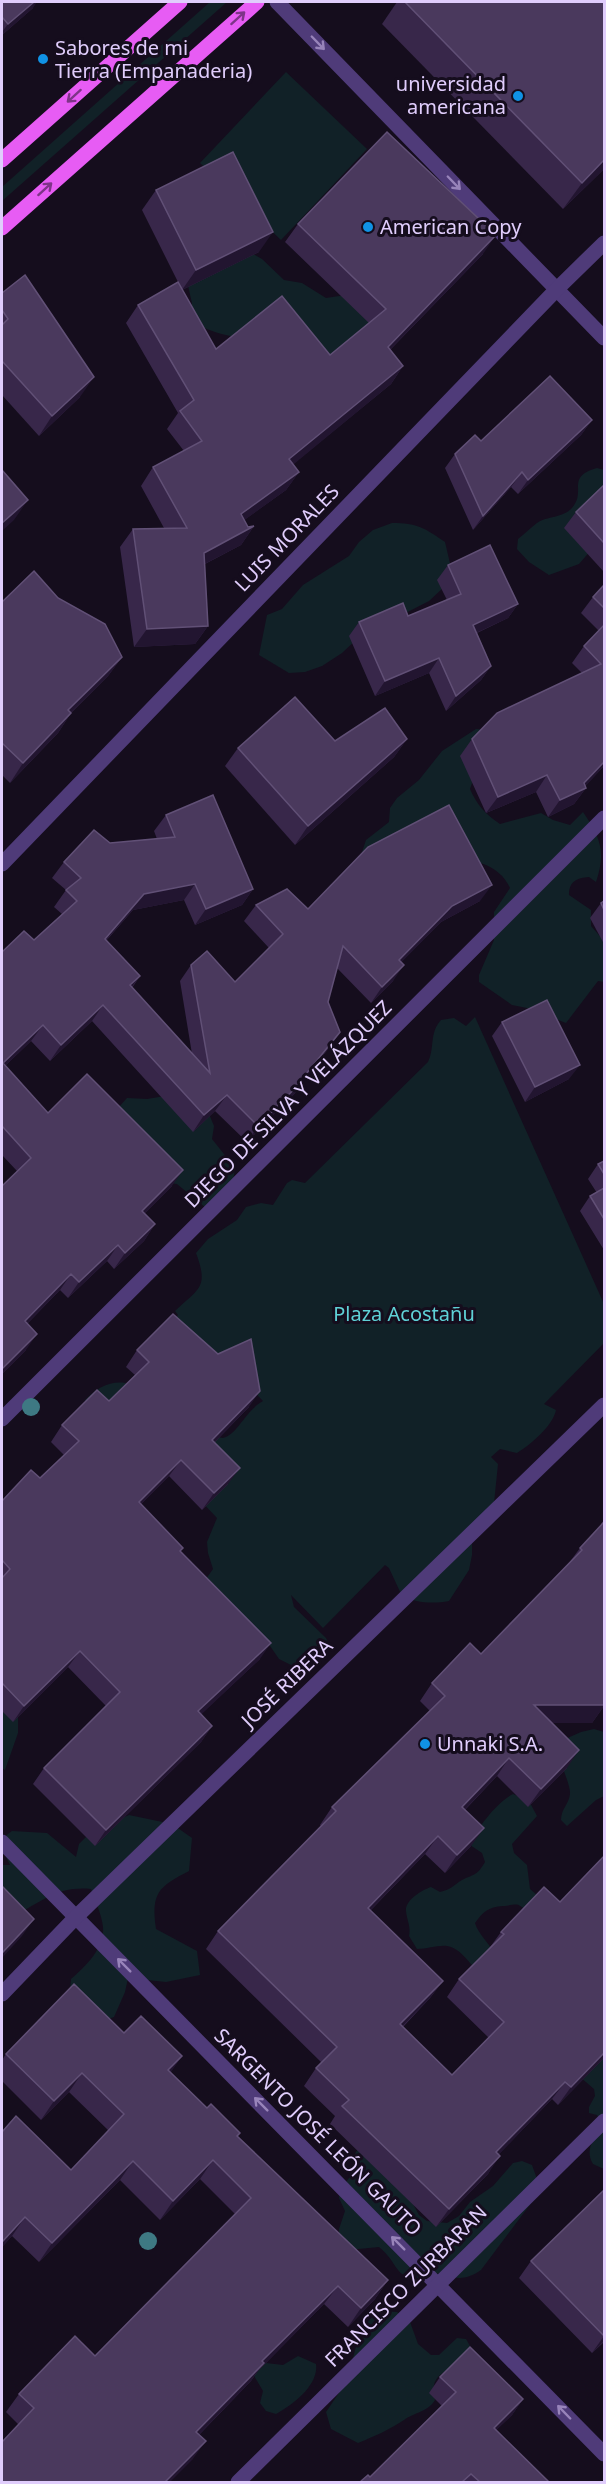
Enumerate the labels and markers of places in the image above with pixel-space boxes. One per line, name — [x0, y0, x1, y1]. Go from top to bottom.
place label: Sabores de mi Tierra (Empanaderia) — [55, 34, 252, 84]
marker: Sabores de mi Tierra (Empanaderia) — [36, 52, 50, 66]
place label: universidad americana — [396, 70, 506, 120]
marker: universidad americana — [511, 89, 525, 103]
place label: American Copy — [380, 213, 522, 240]
marker: American Copy — [361, 220, 375, 234]
place label: Unnaki S.A. — [437, 1730, 543, 1757]
marker: Unnaki S.A. — [418, 1737, 432, 1751]

